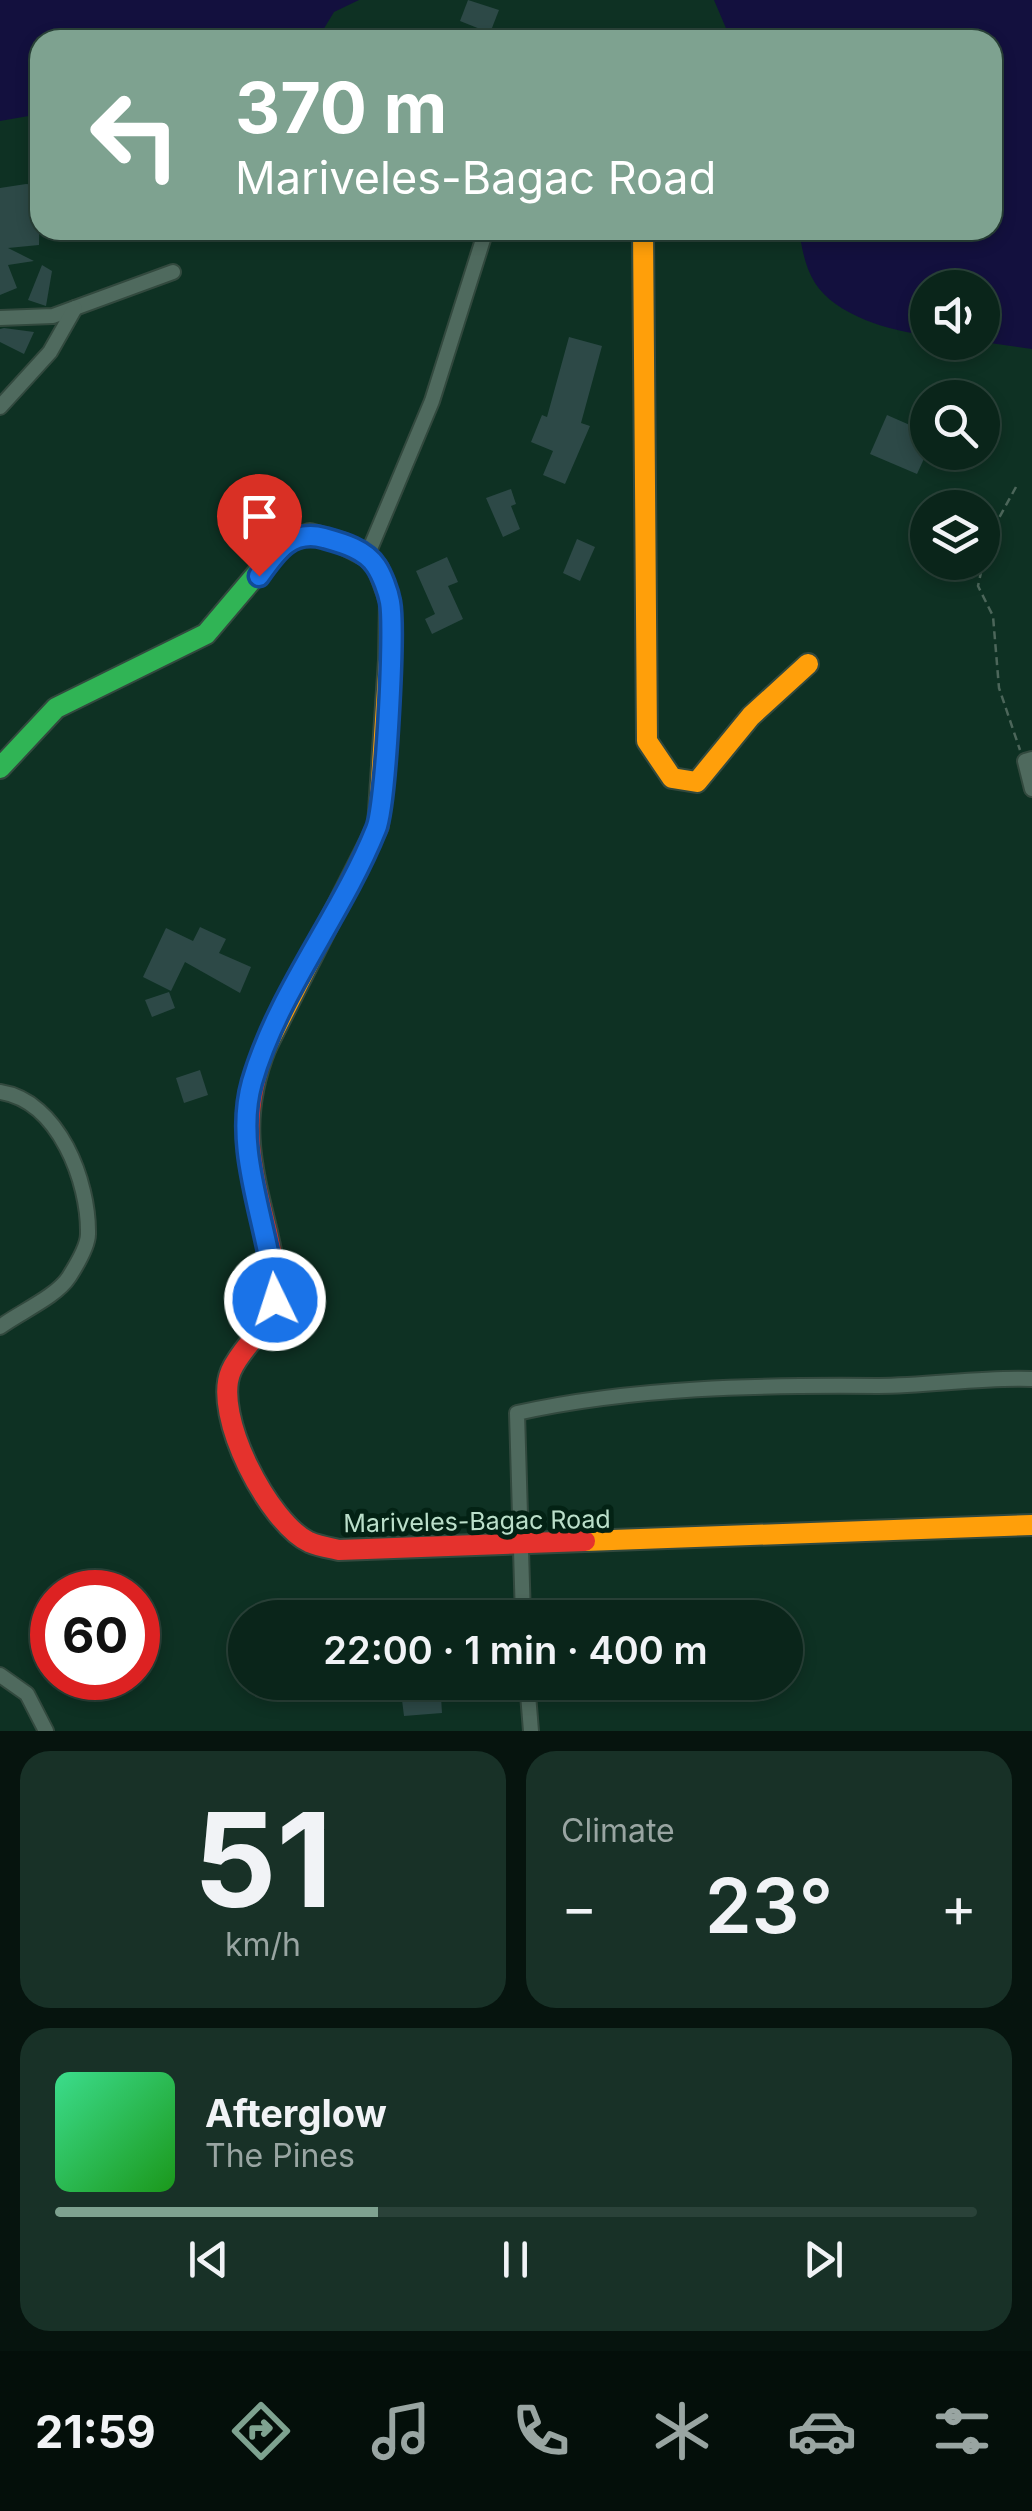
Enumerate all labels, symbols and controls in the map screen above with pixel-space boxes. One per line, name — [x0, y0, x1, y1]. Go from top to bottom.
text: 370 m — [235, 65, 447, 150]
icon: left — [70, 70, 200, 200]
text: Mariveles-Bagac Road — [235, 150, 716, 205]
map controls — [910, 270, 1000, 580]
button: sound — [910, 270, 1000, 360]
button: search — [910, 380, 1000, 470]
pin — [217, 474, 302, 577]
icon: arrive — [232, 489, 287, 544]
button: layers — [910, 490, 1000, 580]
position arrow — [223, 1248, 327, 1352]
street label: Mariveles-Bagac Road — [343, 1504, 611, 1538]
speed limit sign: 60 — [30, 1570, 160, 1700]
text: 22:00 · 1 min · 400 m — [323, 1627, 708, 1673]
text: 51 — [193, 1781, 333, 1938]
text: Climate — [561, 1811, 675, 1850]
text: 23° — [705, 1860, 833, 1951]
text: − — [561, 1874, 597, 1940]
text: + — [941, 1874, 977, 1940]
text: km/h — [225, 1925, 301, 1964]
text: Afterglow — [205, 2090, 387, 2136]
text: The Pines — [205, 2136, 355, 2175]
icon: previous — [181, 2232, 236, 2287]
icon: pause — [488, 2232, 543, 2287]
icon: next — [796, 2232, 851, 2287]
icon: directions — [226, 2396, 296, 2466]
icon: music — [366, 2396, 436, 2466]
icon: phone — [506, 2396, 576, 2466]
icon: climate — [647, 2396, 717, 2466]
icon: car — [787, 2396, 857, 2466]
icon: filters — [927, 2396, 997, 2466]
text: 21:59 — [35, 2404, 156, 2459]

